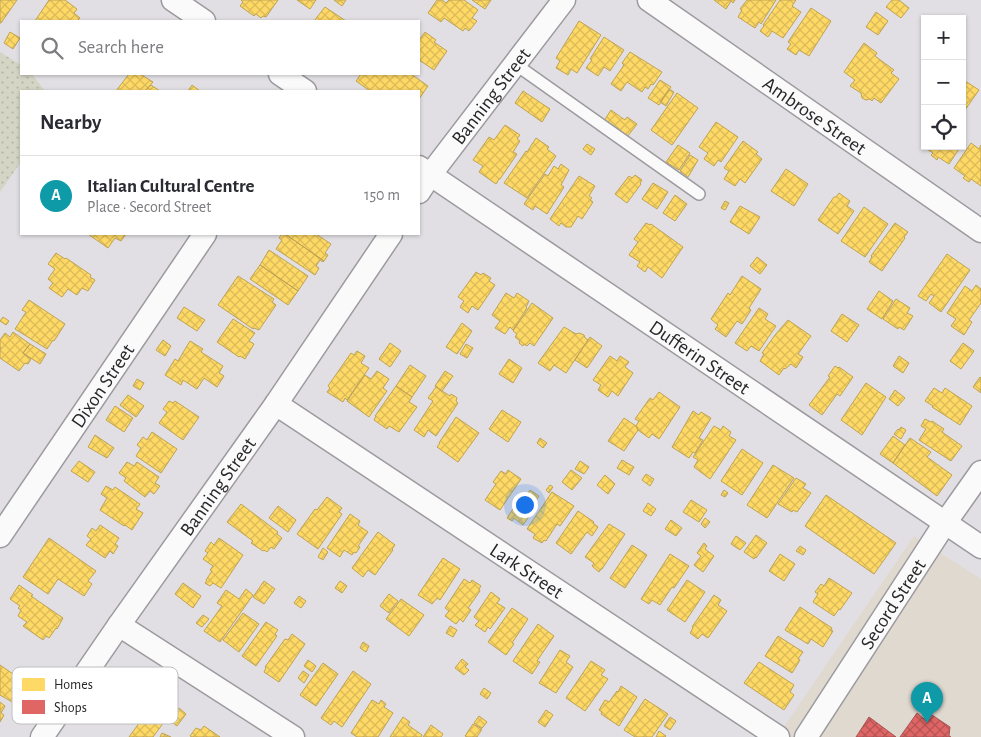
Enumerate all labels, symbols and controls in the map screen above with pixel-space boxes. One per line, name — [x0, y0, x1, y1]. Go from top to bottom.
map controls — [921, 15, 966, 150]
button: + — [921, 15, 966, 60]
search box — [20, 20, 420, 75]
icon: search — [38, 34, 66, 62]
text: Search here — [78, 38, 164, 57]
street label: Banning Street — [448, 44, 535, 148]
button: − — [921, 60, 966, 105]
street label: Ambrose Street — [759, 73, 870, 159]
button: locate — [921, 105, 966, 150]
text: Nearby — [40, 112, 101, 133]
text: Italian Cultural Centre — [87, 177, 255, 196]
text: A — [51, 187, 61, 203]
text: 150 m — [364, 187, 400, 203]
text: Place · Secord Street — [87, 199, 211, 215]
street label: Dufferin Street — [646, 317, 753, 399]
street label: Dixon Street — [68, 340, 139, 432]
street label: Banning Street — [177, 433, 260, 540]
your location — [512, 492, 538, 518]
street label: Lark Street — [486, 540, 567, 603]
street label: Secord Street — [857, 555, 930, 653]
legend — [12, 667, 178, 724]
text: Homes — [54, 678, 93, 692]
pin: A — [911, 682, 943, 723]
text: Shops — [54, 701, 87, 715]

